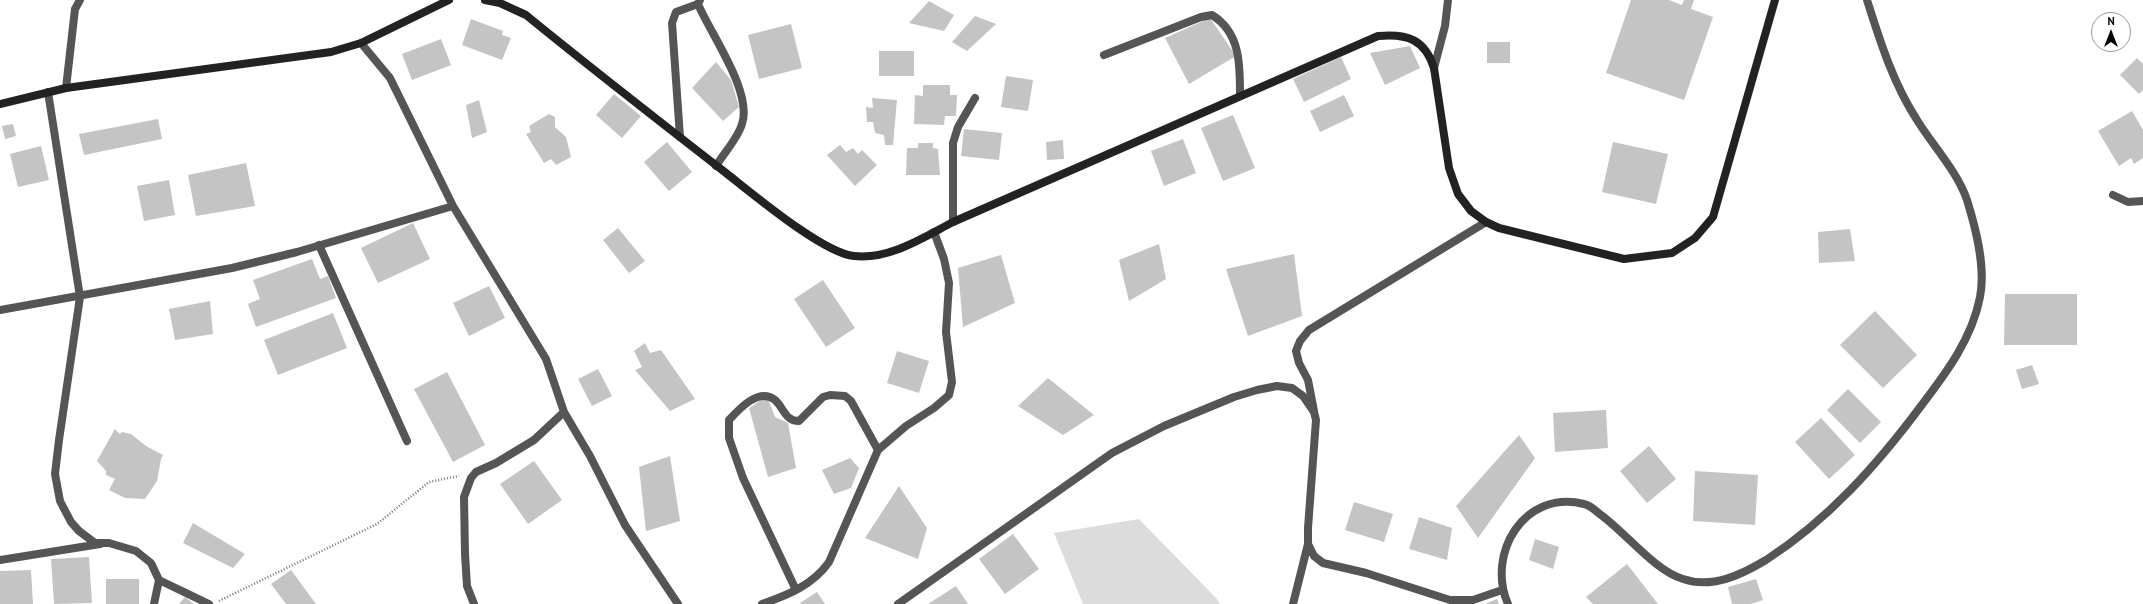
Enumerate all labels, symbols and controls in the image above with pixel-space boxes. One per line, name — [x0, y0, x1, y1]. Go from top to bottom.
north arrow — [2091, 12, 2131, 52]
text: N — [2107, 14, 2115, 28]

